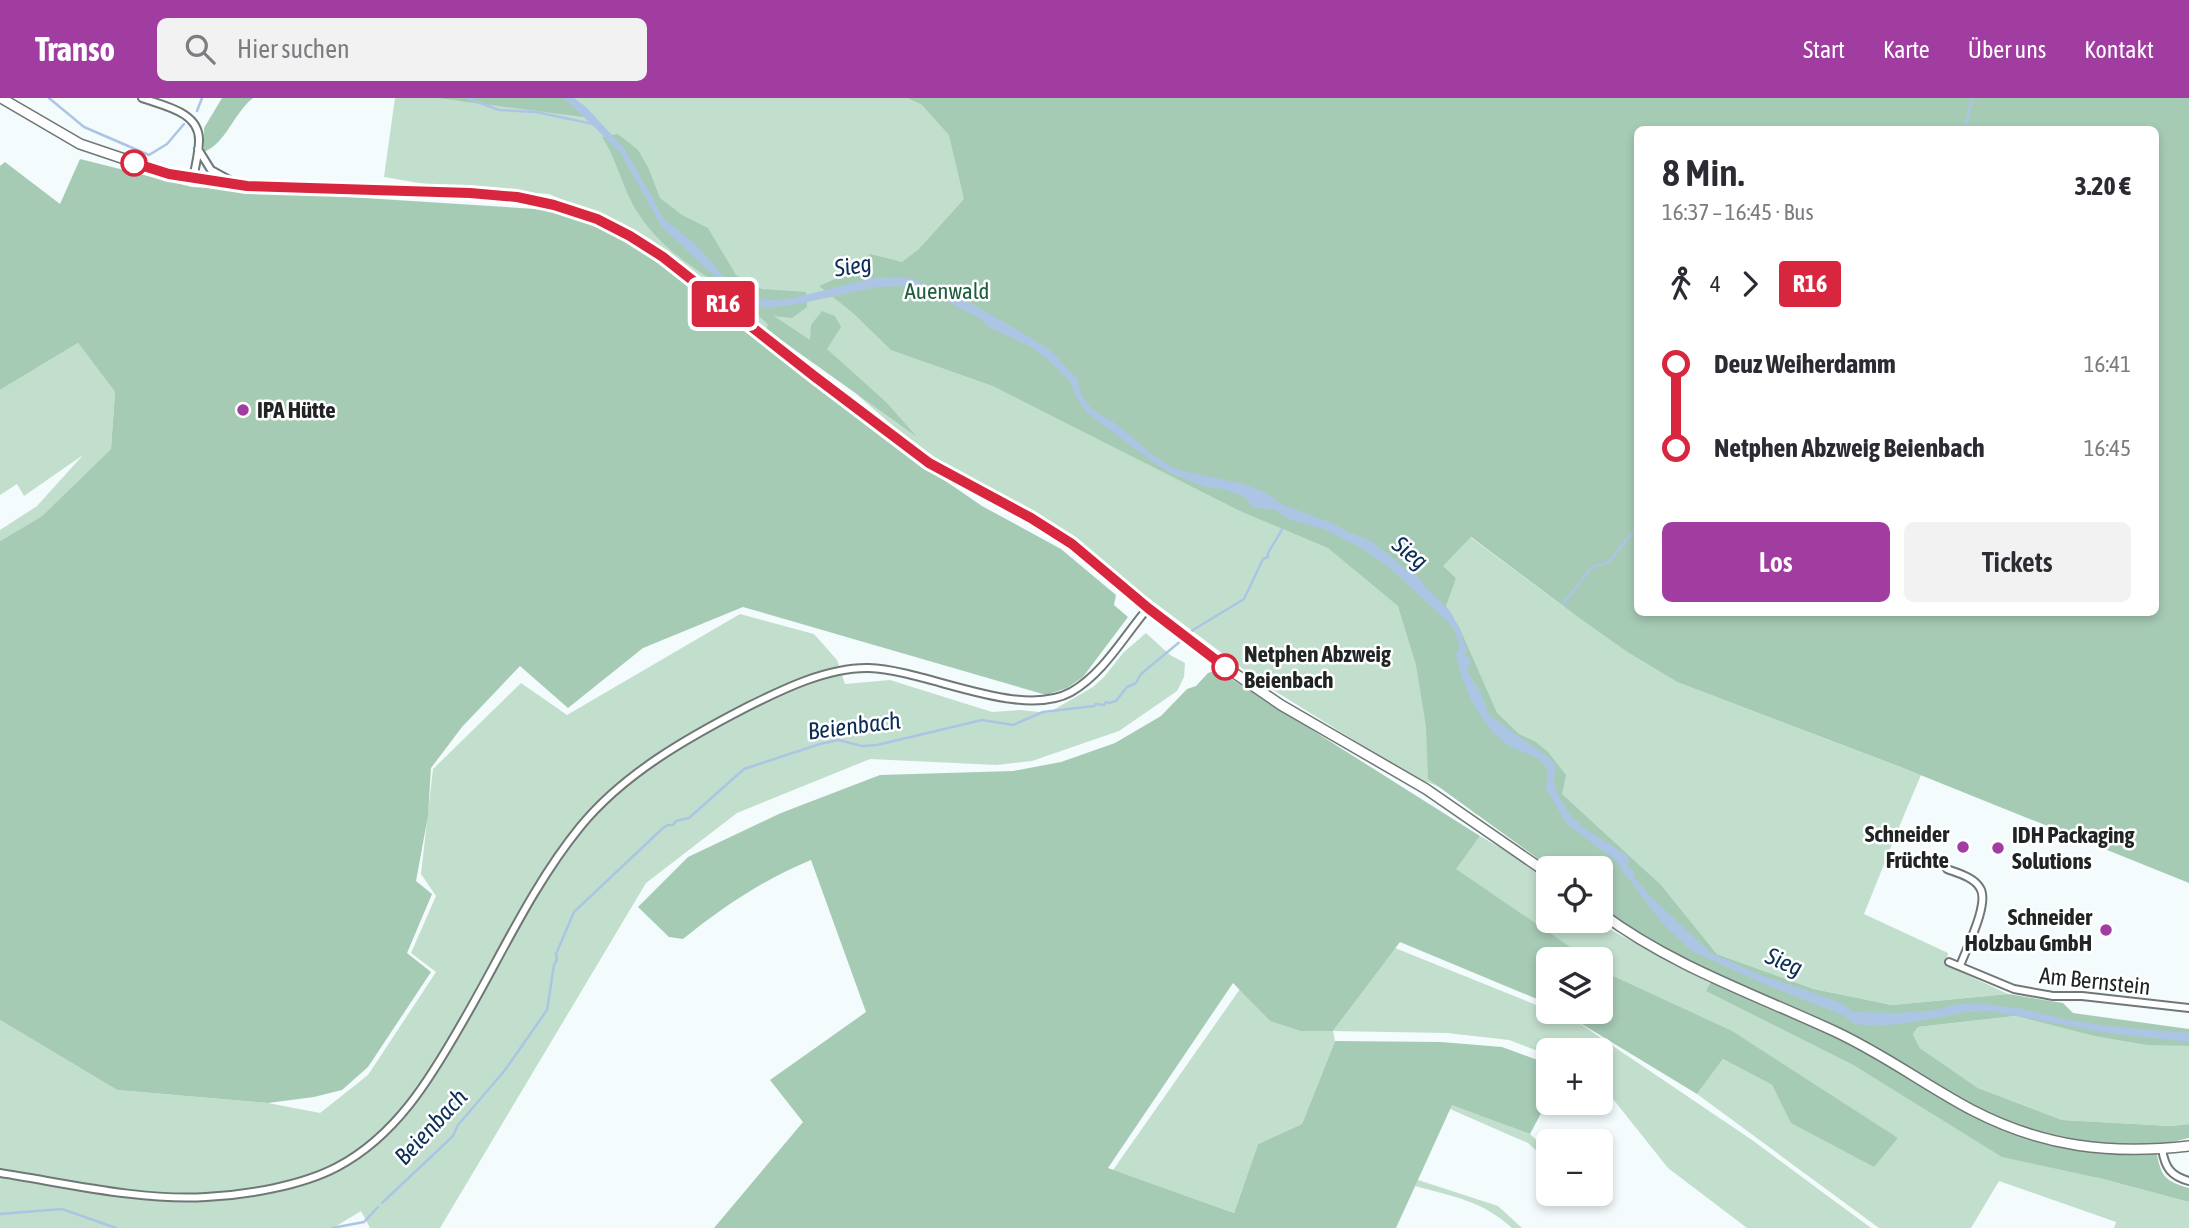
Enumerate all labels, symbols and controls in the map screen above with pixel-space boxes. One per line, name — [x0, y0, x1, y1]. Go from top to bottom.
search box — [157, 18, 647, 81]
text: Transo — [35, 30, 115, 68]
icon: search — [181, 30, 219, 68]
text: Hier suchen — [237, 34, 350, 64]
text: Start — [1803, 36, 1845, 63]
text: Karte — [1883, 36, 1930, 63]
text: Über uns — [1968, 36, 2046, 63]
text: Kontakt — [2084, 36, 2154, 63]
unlabelled marker — [121, 150, 147, 176]
text: 8 Min. — [1662, 151, 1744, 194]
text: 3.20 € — [2074, 171, 2131, 201]
text: 16:37 – 16:45 · Bus — [1662, 199, 1814, 225]
water label: Sieg — [831, 249, 873, 282]
icon: walk — [1662, 265, 1700, 303]
icon: forward — [1731, 265, 1769, 303]
text: R16 — [1793, 270, 1827, 297]
text: 4 — [1710, 271, 1721, 297]
park label: Auenwald — [905, 278, 989, 304]
line badge: R16 — [683, 281, 763, 327]
text: R16 — [706, 290, 740, 317]
text: Deuz Weiherdamm — [1714, 349, 1896, 379]
text: 16:41 — [2084, 351, 2131, 377]
place label: IPA Hütte — [257, 397, 336, 423]
marker: IPA Hütte — [235, 402, 251, 418]
text: Netphen Abzweig Beienbach — [1714, 433, 1985, 463]
text: 16:45 — [2084, 435, 2131, 461]
button: Los — [1662, 522, 1890, 602]
button: Tickets — [1904, 522, 2131, 602]
water label: Sieg — [1387, 530, 1433, 575]
place label: Netphen Abzweig Beienbach — [1244, 641, 1391, 693]
marker: Netphen Abzweig Beienbach — [1212, 654, 1238, 680]
water label: Beienbach — [806, 706, 902, 745]
place label: Schneider Früchte — [1865, 821, 1950, 873]
place label: IDH Packaging Solutions — [2012, 822, 2134, 874]
marker: Schneider Früchte — [1955, 839, 1971, 855]
marker: IDH Packaging Solutions — [1990, 840, 2006, 856]
map controls — [1536, 856, 1613, 1206]
button: locate — [1536, 856, 1613, 933]
place label: Schneider Holzbau GmbH — [1965, 904, 2093, 956]
marker: Schneider Holzbau GmbH — [2098, 922, 2114, 938]
water label: Sieg — [1761, 941, 1807, 981]
button: layers — [1536, 947, 1613, 1024]
street label: Am Bernstein — [2038, 962, 2152, 1000]
button: + — [1536, 1038, 1613, 1115]
water label: Beienbach — [389, 1083, 473, 1170]
button: − — [1536, 1129, 1613, 1206]

